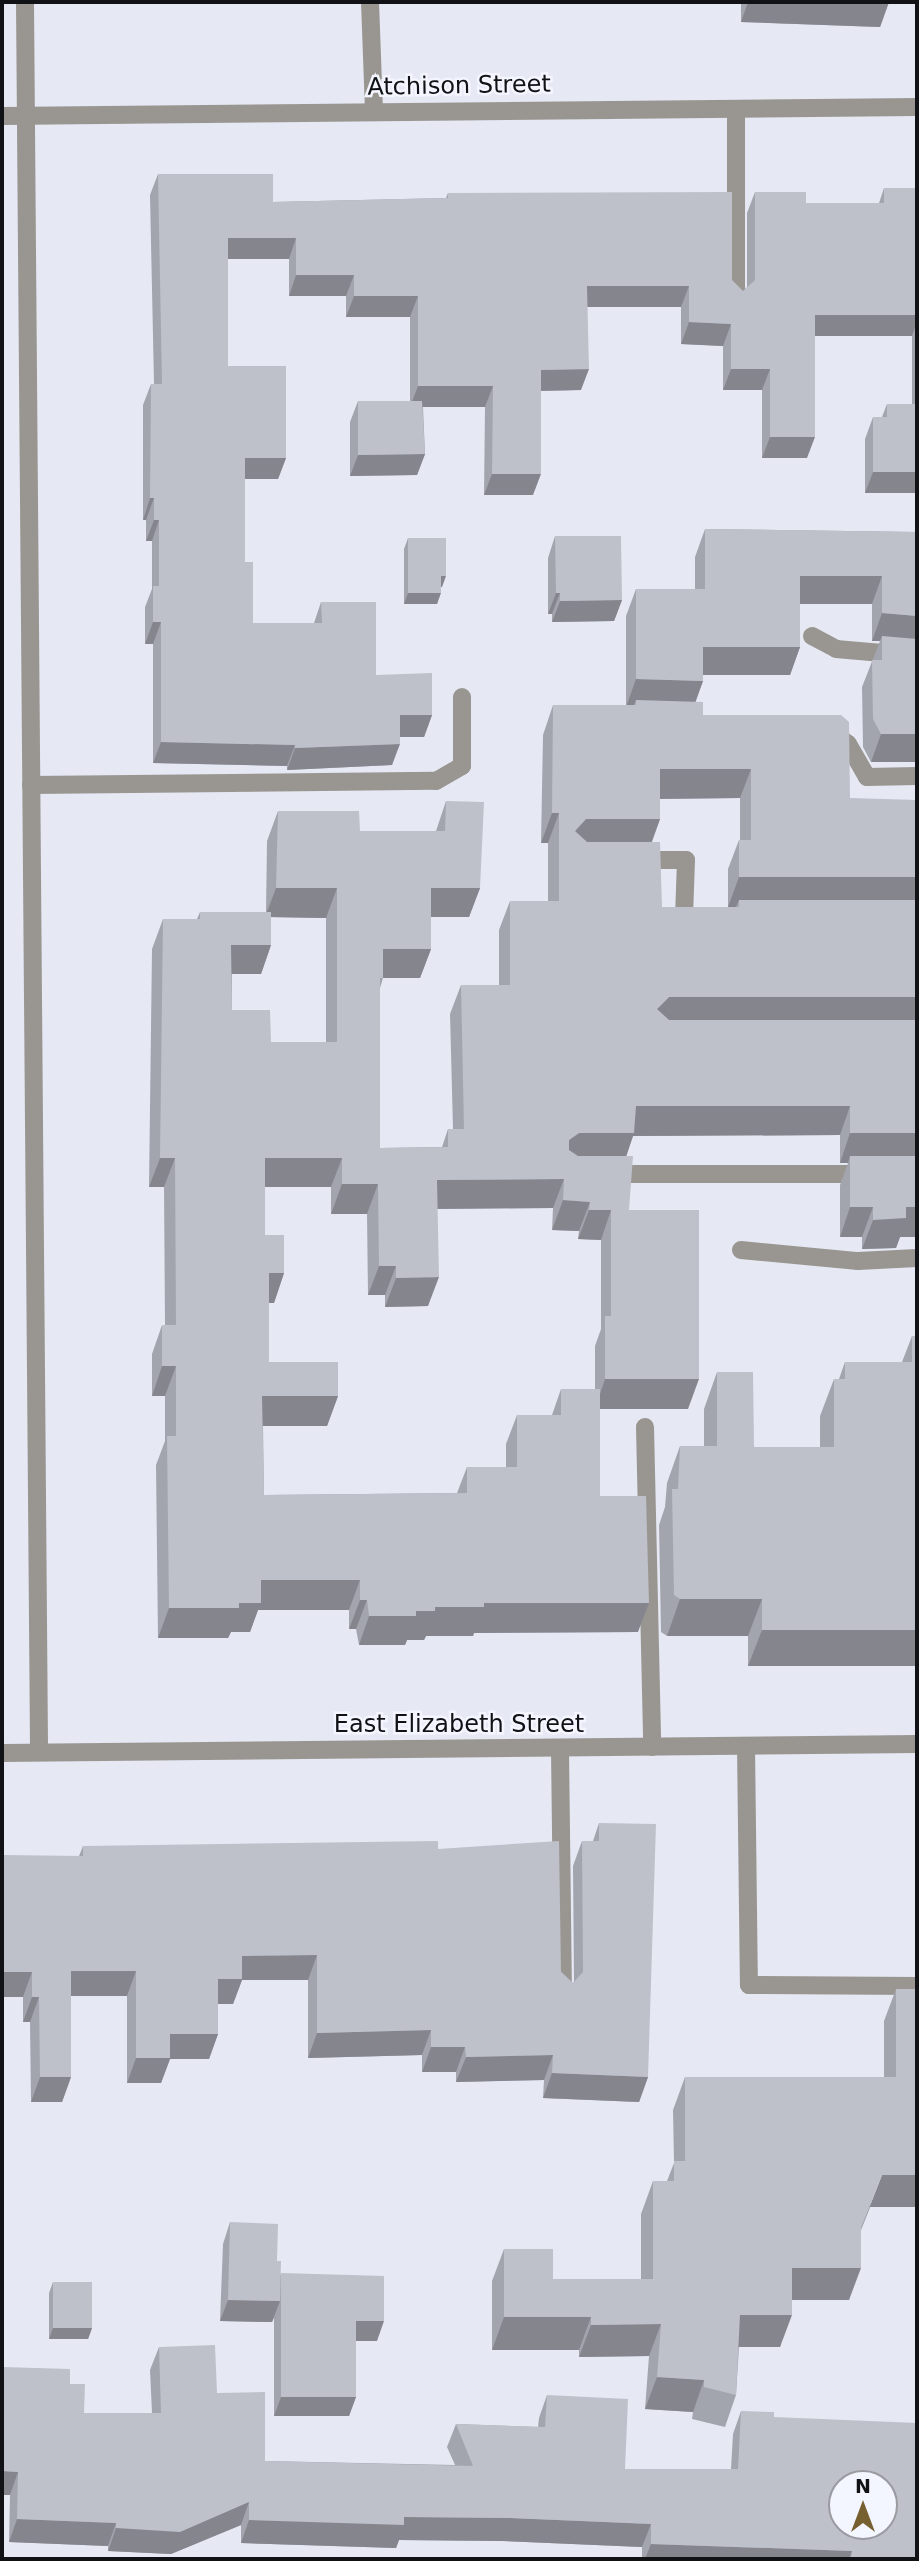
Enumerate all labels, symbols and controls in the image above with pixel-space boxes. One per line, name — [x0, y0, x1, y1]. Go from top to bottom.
street label: Atchison Street — [367, 70, 551, 102]
street label: East Elizabeth Street — [334, 1711, 584, 1739]
north arrow — [828, 2470, 898, 2540]
text: N — [855, 2475, 871, 2497]

